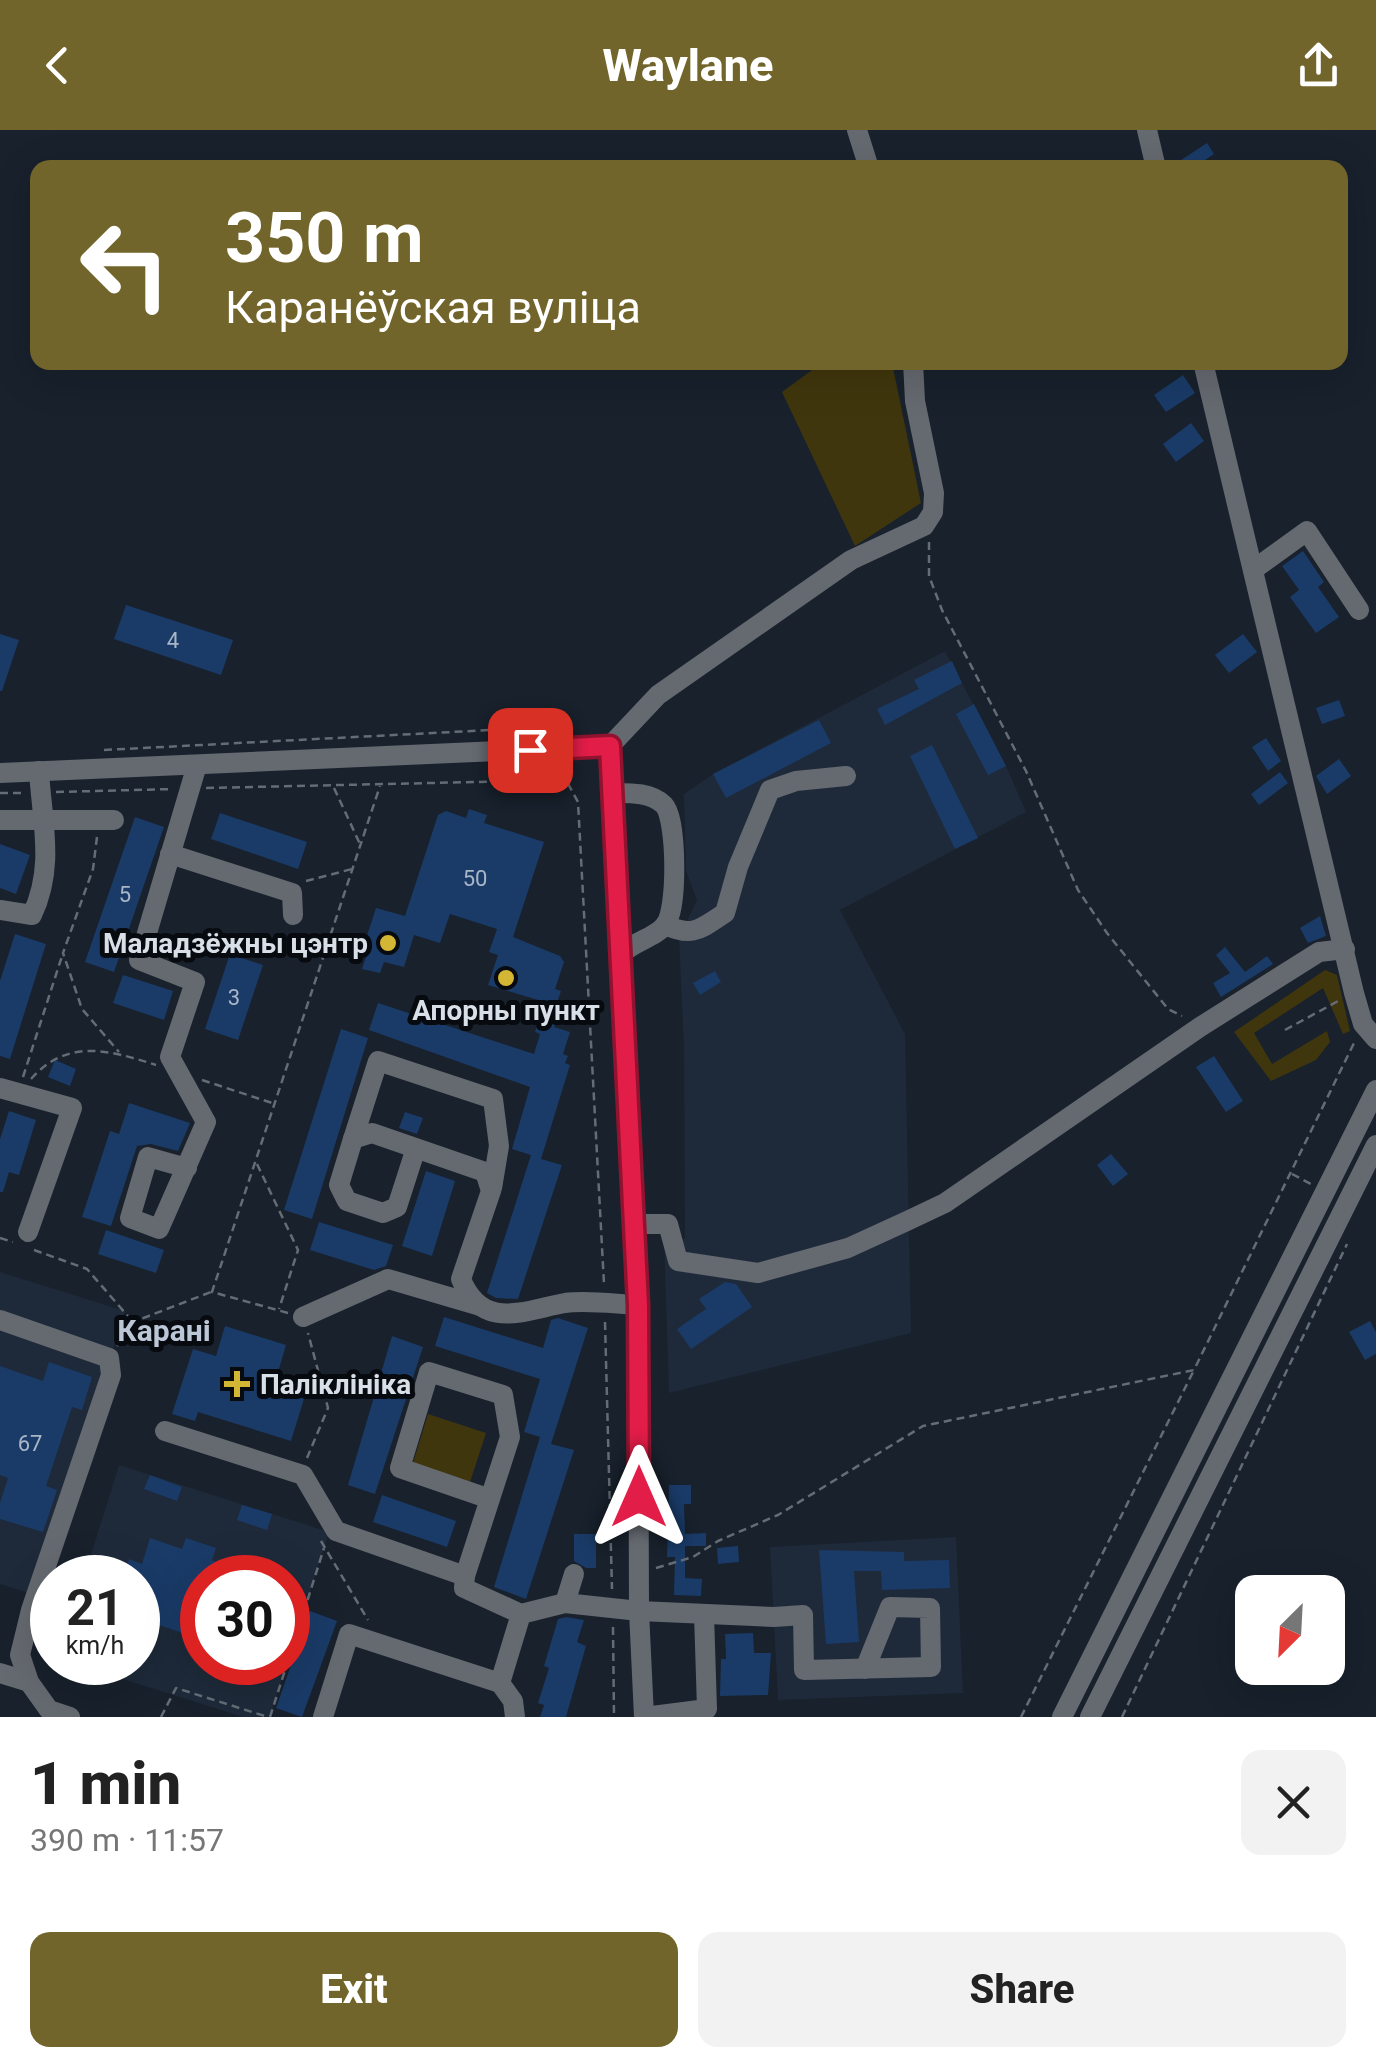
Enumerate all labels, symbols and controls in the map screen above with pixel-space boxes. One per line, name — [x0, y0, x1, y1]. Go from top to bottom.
icon: back — [30, 38, 85, 93]
icon: share — [1291, 38, 1346, 93]
text: Waylane — [602, 39, 774, 92]
text: 350 m — [225, 197, 424, 279]
icon: left — [60, 200, 190, 330]
text: Каранёўская вуліца — [225, 281, 641, 334]
house number: 4 — [167, 628, 179, 653]
pin — [488, 708, 573, 793]
icon: arrive — [503, 723, 558, 778]
house number: 50 — [463, 866, 487, 891]
house number: 5 — [119, 882, 131, 907]
place label: Маладзёжны цэнтр — [103, 927, 368, 960]
marker: Маладзёжны цэнтр — [377, 932, 399, 954]
marker: Апорны пункт — [495, 967, 517, 989]
house number: 3 — [228, 985, 240, 1010]
place label: Апорны пункт — [412, 994, 600, 1027]
district label: Карані — [117, 1313, 211, 1348]
place label: Паліклініка — [260, 1368, 411, 1401]
marker: Паліклініка — [224, 1371, 250, 1397]
house number: 67 — [18, 1431, 42, 1456]
position arrow — [587, 1445, 691, 1549]
speed limit sign: 30 — [180, 1555, 310, 1685]
north arrow — [1235, 1575, 1345, 1685]
map controls — [1235, 1575, 1345, 1685]
text: 21 — [66, 1579, 124, 1637]
text: km/h — [66, 1631, 124, 1660]
text: 1 min — [30, 1748, 181, 1819]
button: close — [1241, 1750, 1346, 1855]
text: 390 m · 11:57 — [30, 1821, 224, 1859]
button: Exit — [30, 1932, 678, 2047]
button: Share — [698, 1932, 1346, 2047]

